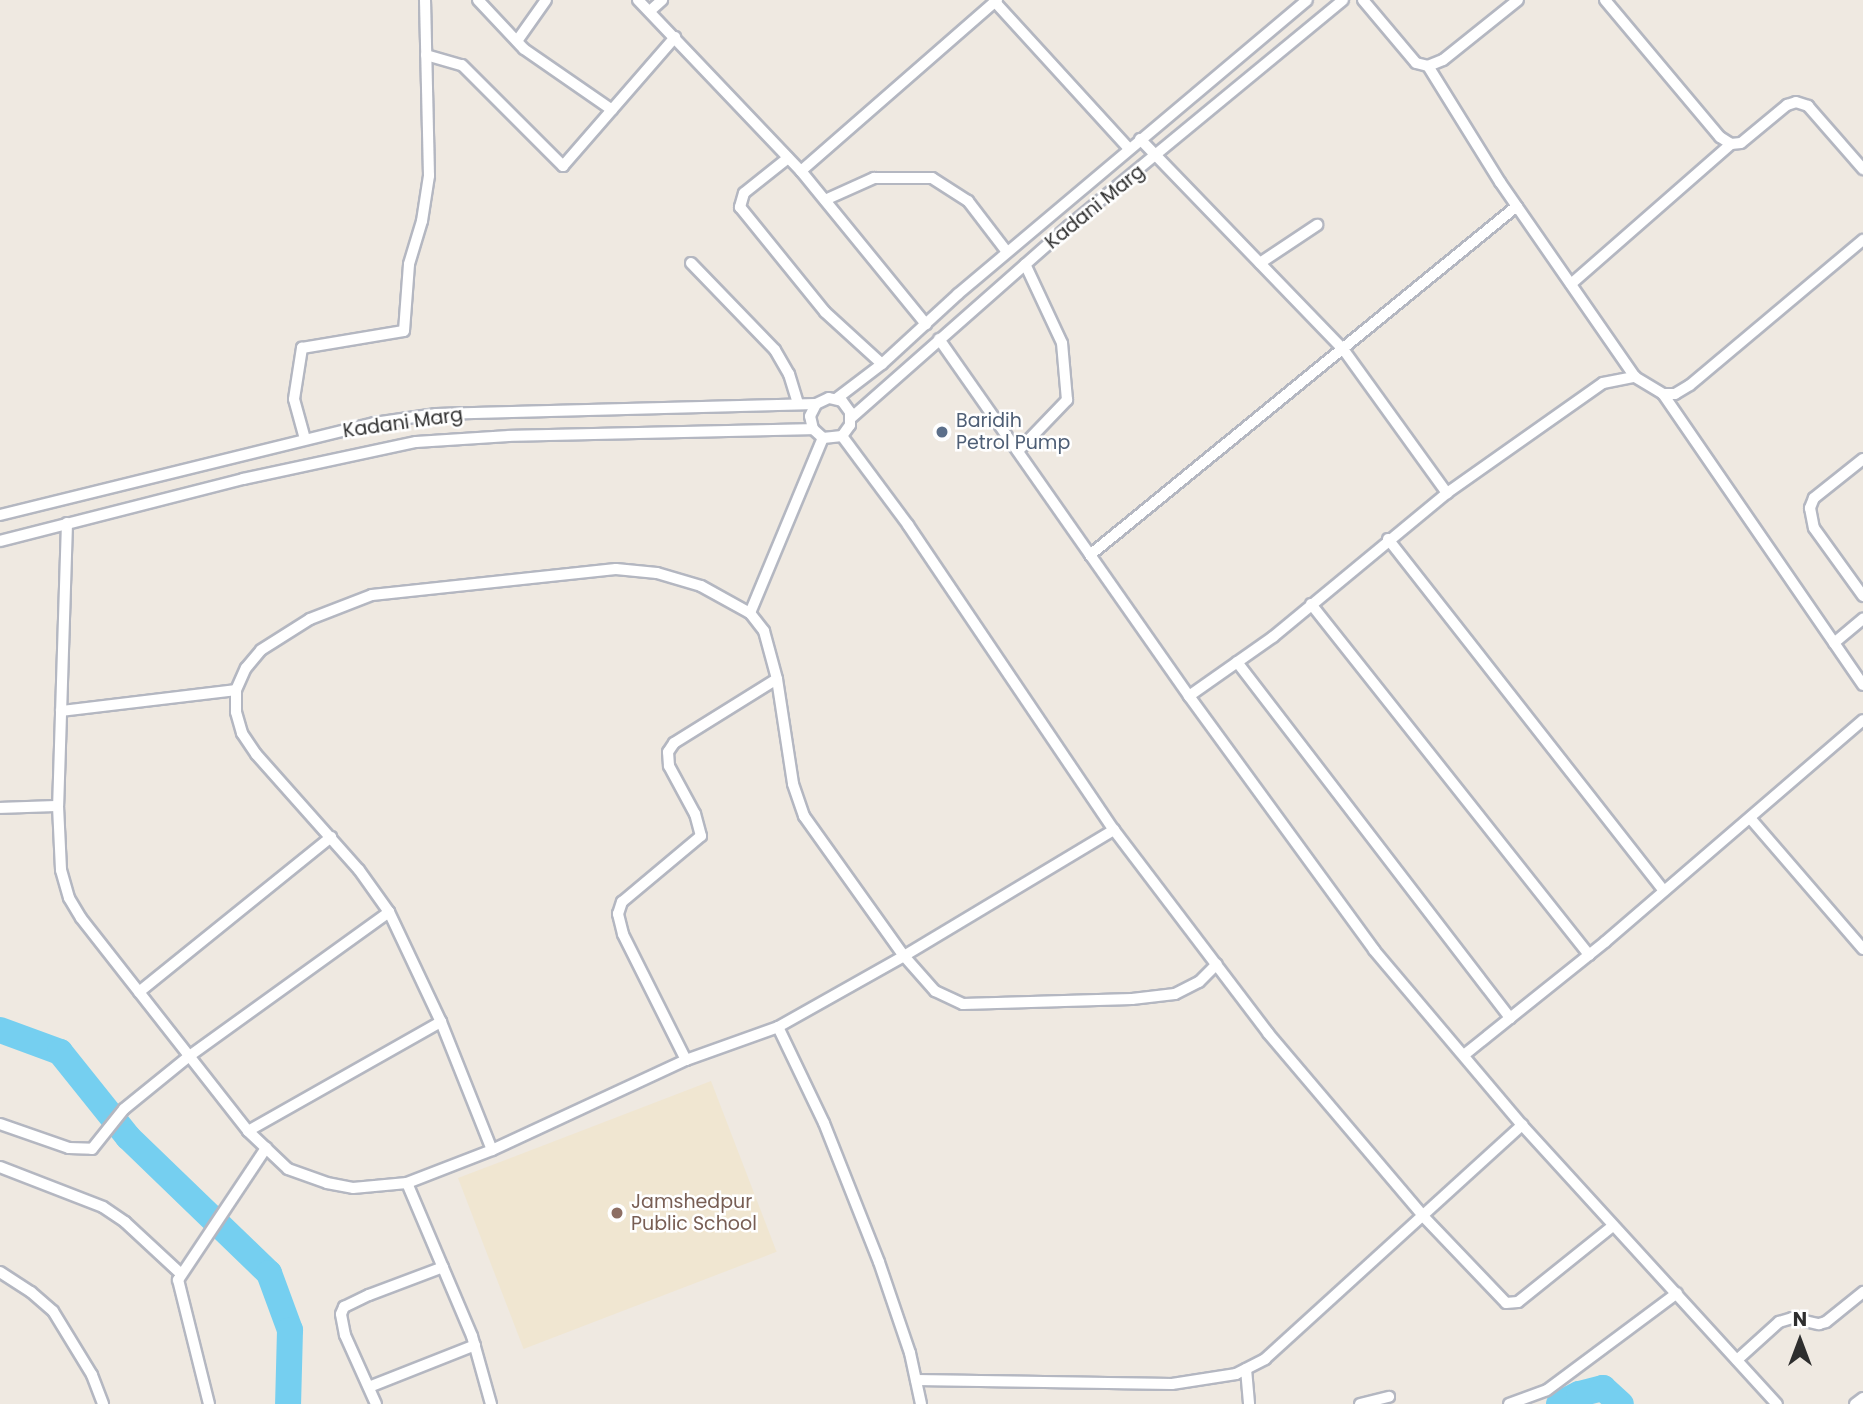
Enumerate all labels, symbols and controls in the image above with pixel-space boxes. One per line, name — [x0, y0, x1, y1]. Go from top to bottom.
street label: Kadani Marg — [1041, 160, 1149, 254]
street label: Kadani Marg — [342, 403, 464, 443]
place label: Baridih Petrol Pump — [956, 410, 1070, 454]
marker: Baridih Petrol Pump — [934, 424, 950, 440]
place label: Jamshedpur Public School — [631, 1191, 757, 1235]
marker: Jamshedpur Public School — [609, 1205, 625, 1221]
north arrow — [1765, 1306, 1835, 1376]
text: N — [1793, 1306, 1807, 1333]

